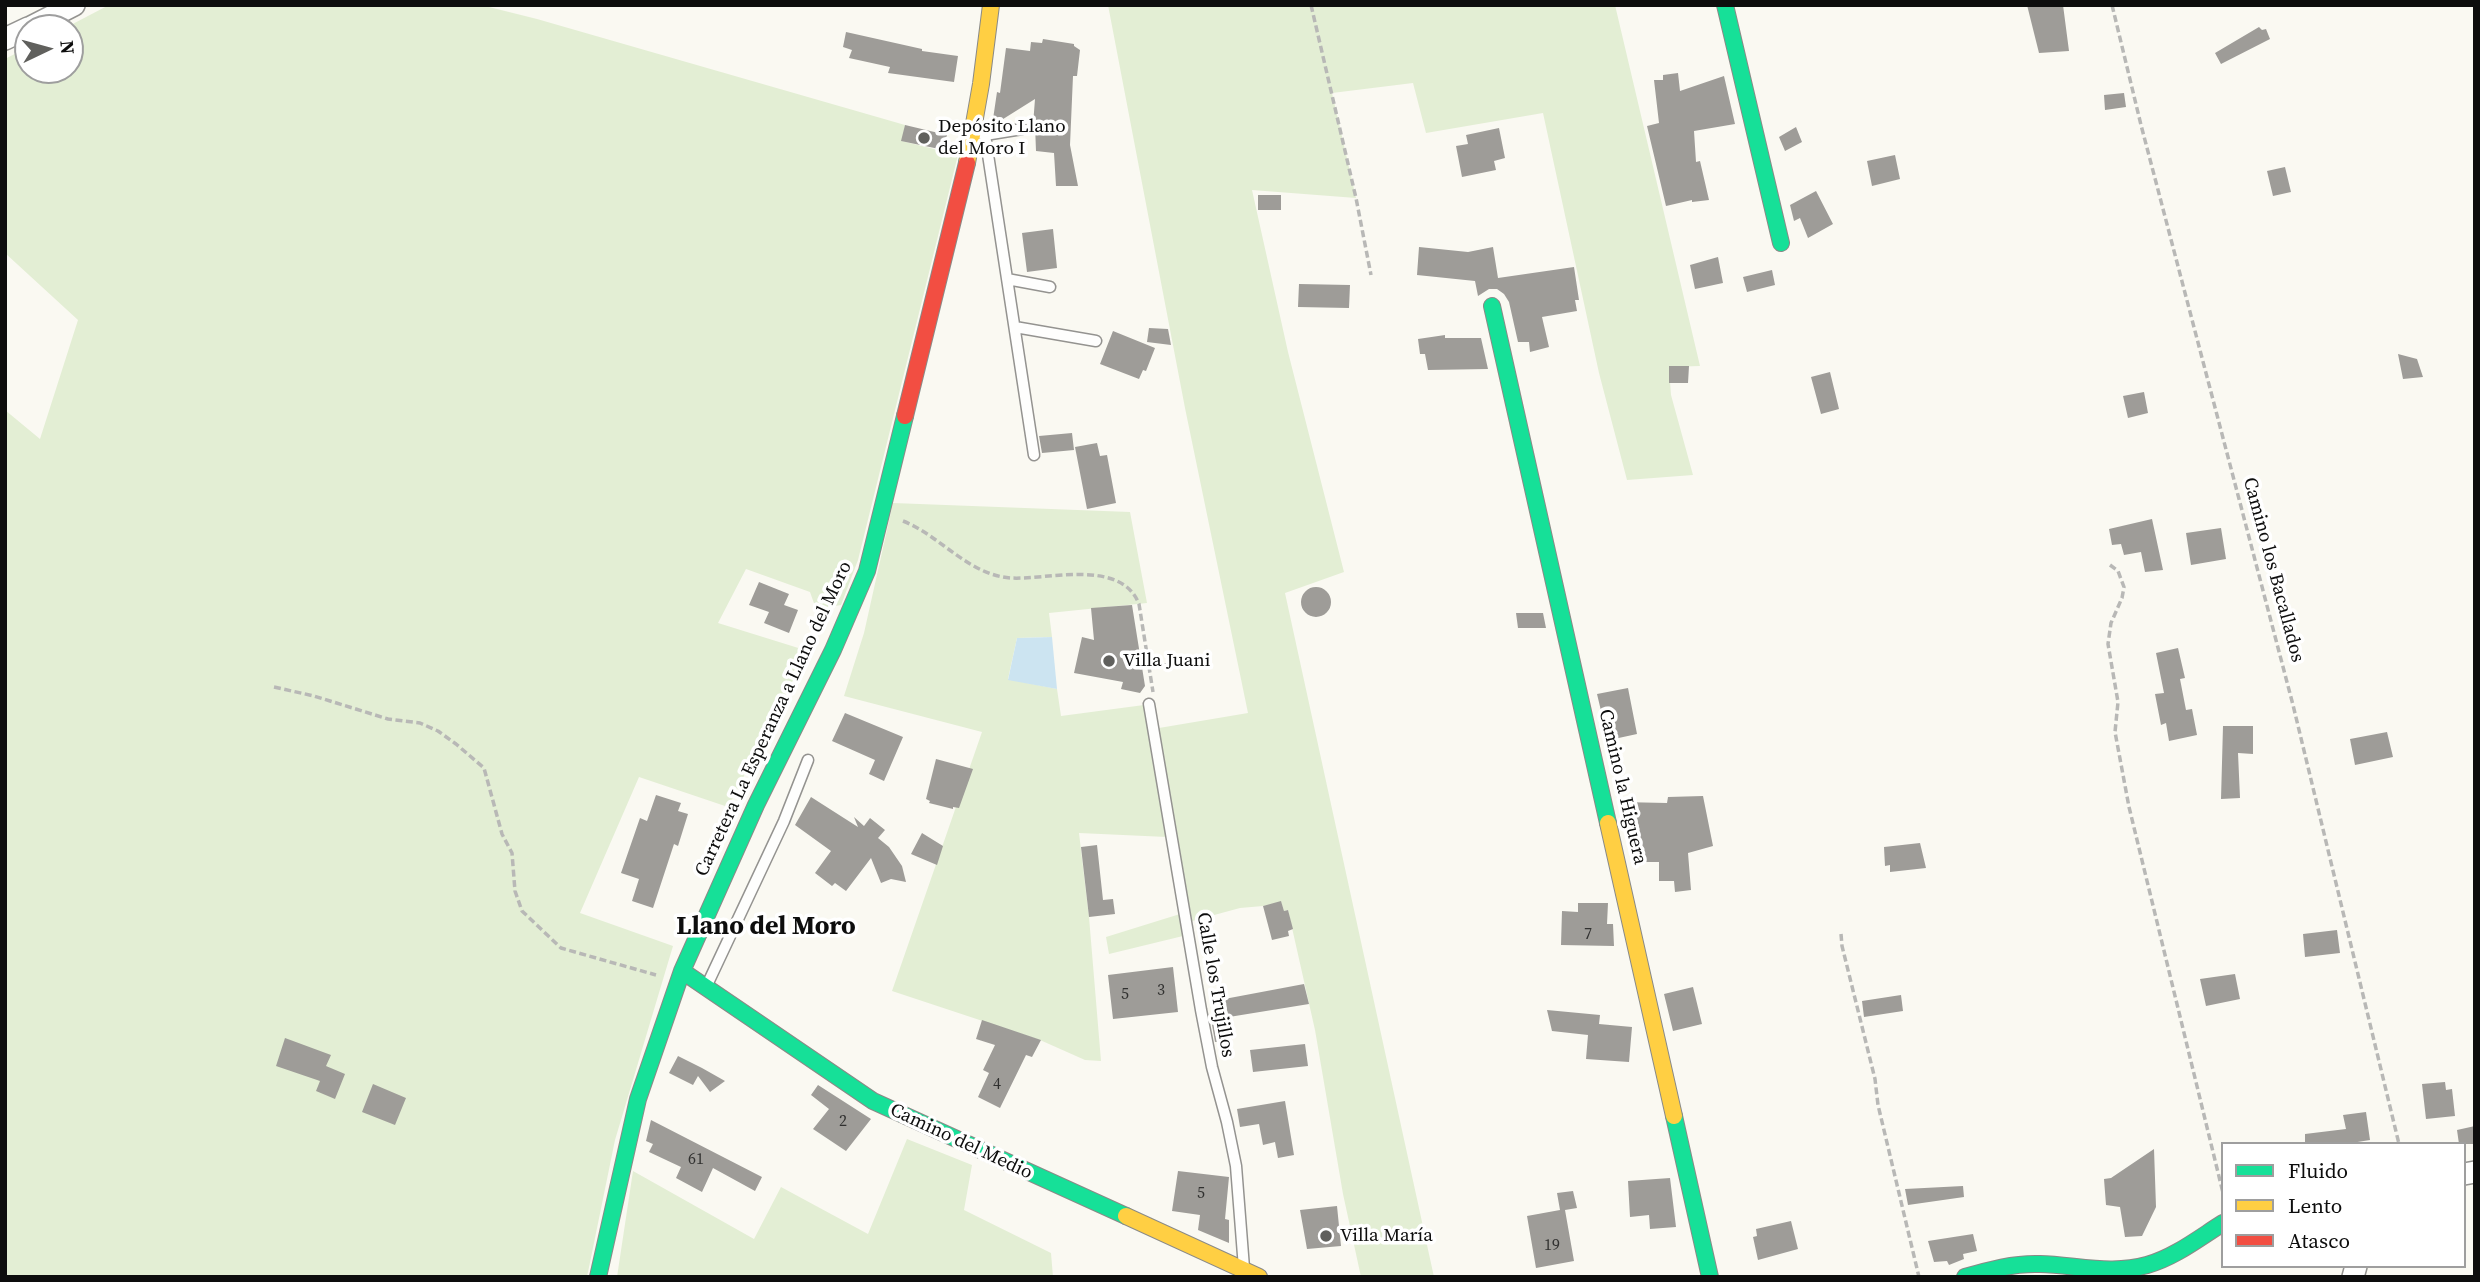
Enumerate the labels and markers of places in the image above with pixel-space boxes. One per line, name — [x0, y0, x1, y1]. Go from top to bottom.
place label: Depósito Llano del Moro I — [938, 116, 1066, 160]
marker: Depósito Llano del Moro I — [916, 130, 932, 146]
place label: Villa Juani — [1123, 650, 1210, 672]
marker: Villa Juani — [1101, 653, 1117, 669]
place label: Villa María — [1340, 1225, 1433, 1247]
marker: Villa María — [1318, 1228, 1334, 1244]

